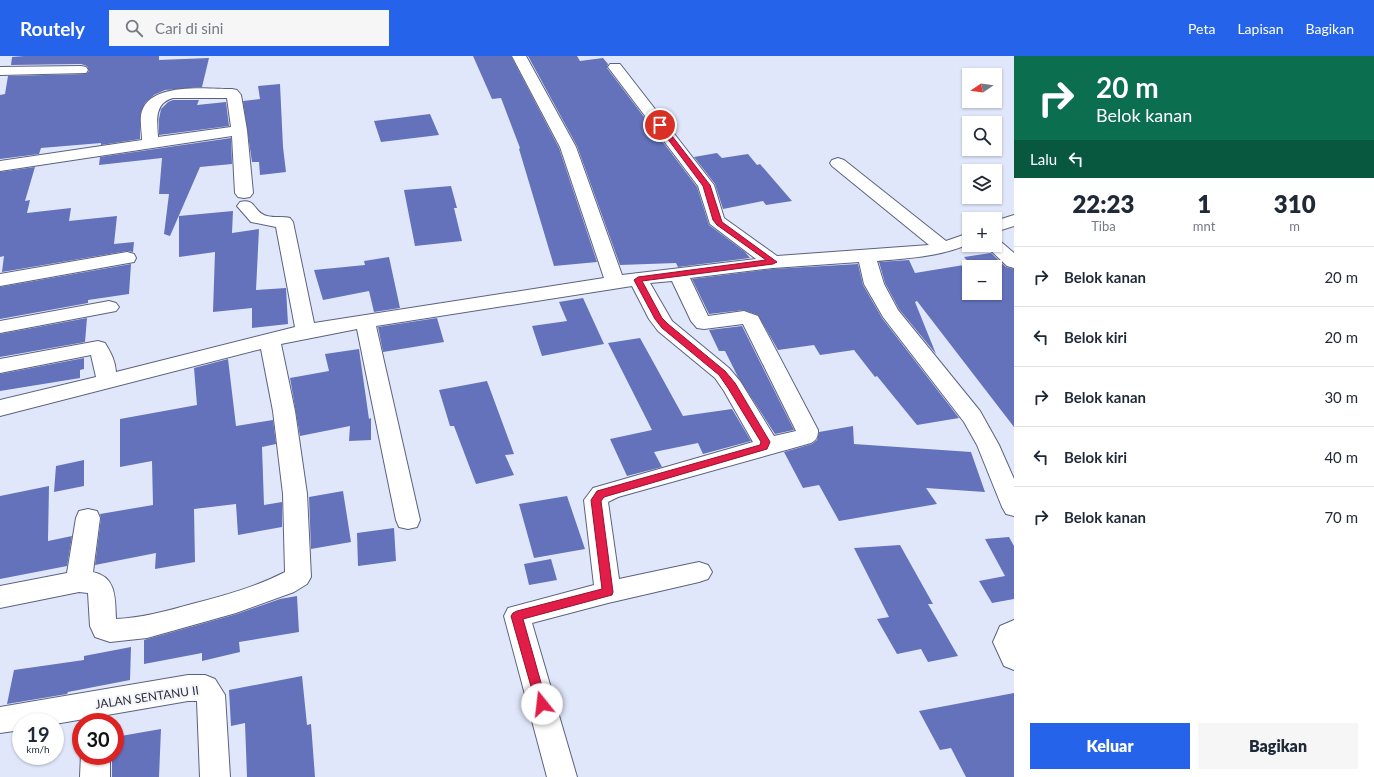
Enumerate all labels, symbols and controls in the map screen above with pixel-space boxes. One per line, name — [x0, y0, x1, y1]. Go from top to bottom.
search box — [109, 10, 389, 46]
text: Routely — [20, 17, 85, 40]
icon: search — [123, 17, 145, 39]
text: Cari di sini — [155, 19, 223, 37]
text: Peta — [1188, 20, 1215, 37]
text: Lapisan — [1237, 20, 1284, 37]
text: Bagikan — [1306, 20, 1354, 37]
north arrow — [962, 68, 1002, 108]
map controls — [962, 68, 1002, 300]
text: 20 m — [1096, 70, 1159, 104]
icon: right — [1030, 72, 1082, 124]
text: Belok kanan — [1096, 104, 1192, 126]
pin — [643, 108, 677, 142]
icon: arrive — [649, 114, 671, 136]
button: search — [962, 116, 1002, 156]
icon: left — [1065, 148, 1087, 170]
text: Lalu — [1030, 150, 1057, 168]
button: layers — [962, 164, 1002, 204]
text: 22:23 — [1072, 189, 1134, 218]
text: 1 — [1197, 189, 1211, 218]
text: 310 — [1274, 189, 1316, 218]
button: + — [962, 212, 1002, 252]
text: Tiba — [1091, 218, 1116, 234]
text: mnt — [1193, 218, 1215, 234]
text: m — [1289, 218, 1300, 234]
button: − — [962, 260, 1002, 300]
icon: right — [1030, 266, 1052, 288]
text: Belok kanan — [1064, 268, 1146, 286]
text: 20 m — [1324, 268, 1358, 286]
icon: left — [1030, 326, 1052, 348]
text: Belok kiri — [1064, 328, 1127, 346]
text: 20 m — [1324, 328, 1358, 346]
icon: right — [1030, 386, 1052, 408]
text: Belok kanan — [1064, 388, 1146, 406]
text: 30 m — [1324, 388, 1358, 406]
icon: left — [1030, 446, 1052, 468]
text: Belok kiri — [1064, 448, 1127, 466]
text: 40 m — [1324, 448, 1358, 466]
icon: right — [1030, 506, 1052, 528]
text: Belok kanan — [1064, 508, 1146, 526]
text: 70 m — [1324, 508, 1358, 526]
street label: JALAN SENTANU II — [94, 682, 200, 712]
position arrow — [521, 683, 563, 725]
speed limit sign: 30 — [72, 713, 124, 765]
text: 19 — [26, 722, 50, 746]
button: Keluar — [1030, 723, 1190, 769]
button: Bagikan — [1198, 723, 1358, 769]
text: km/h — [26, 743, 50, 755]

